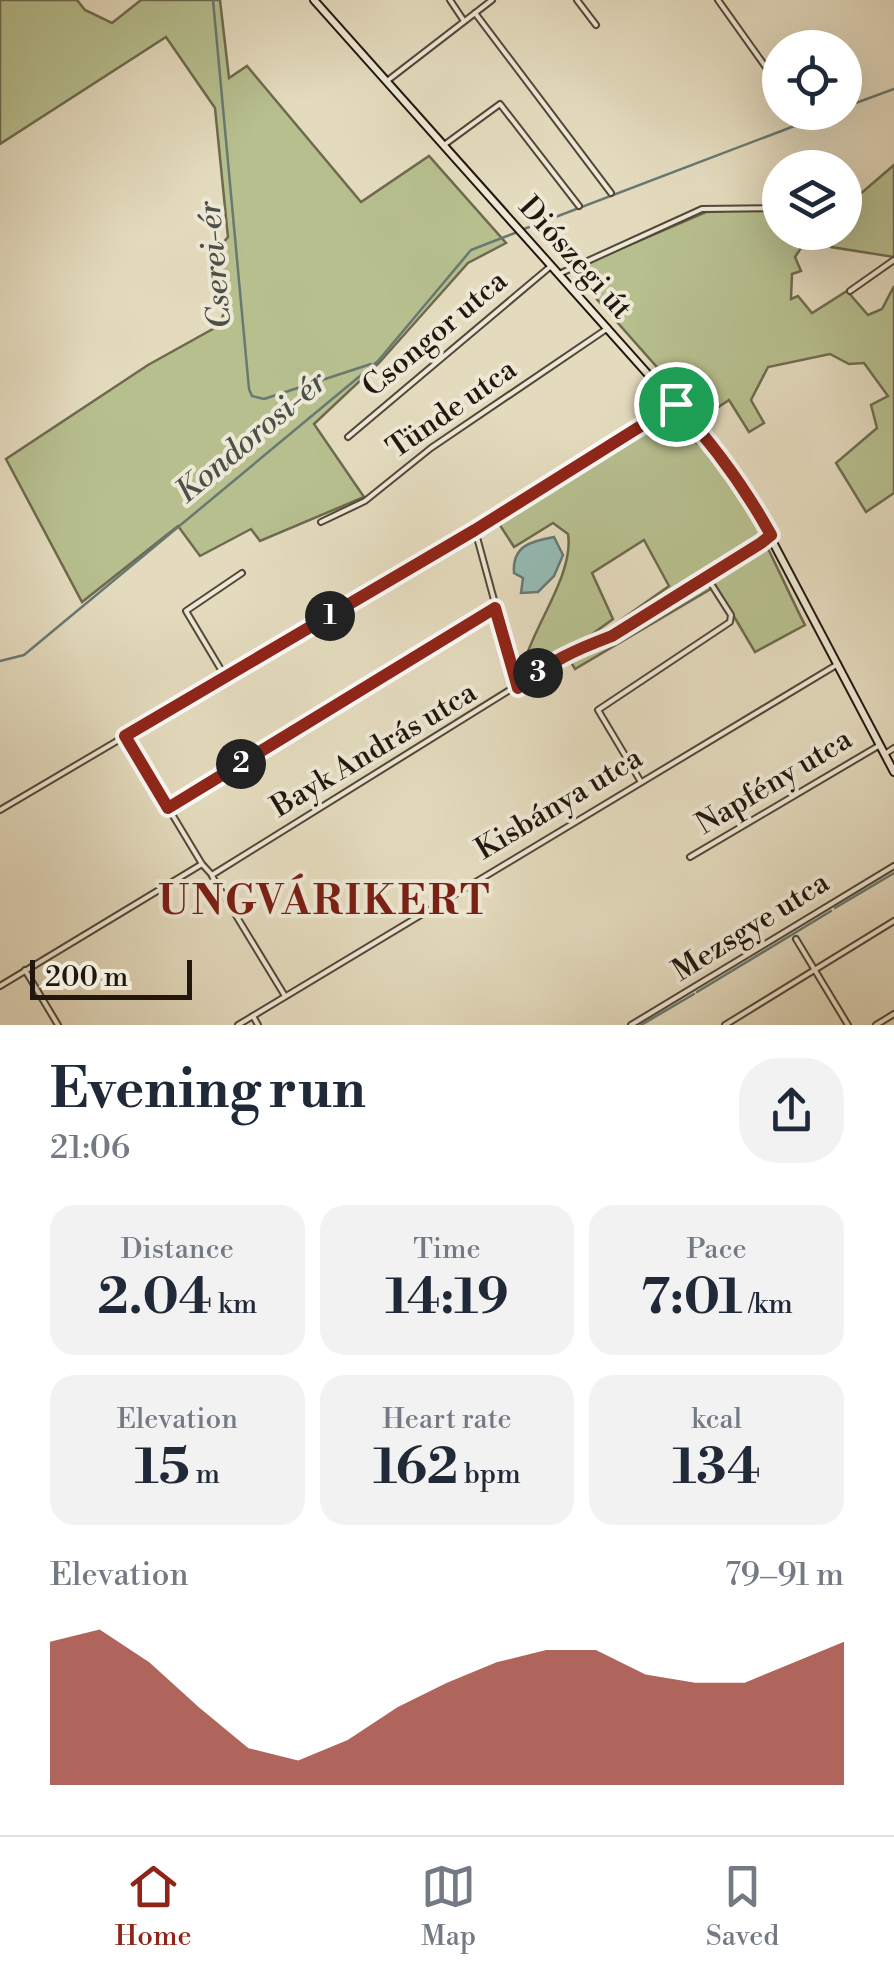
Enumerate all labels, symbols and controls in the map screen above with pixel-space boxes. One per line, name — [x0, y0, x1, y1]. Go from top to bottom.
map controls — [762, 30, 862, 250]
button: locate — [762, 30, 862, 130]
button: layers — [762, 150, 862, 250]
street label: Diószegi út — [510, 189, 640, 328]
water label: Cserei-ér — [189, 198, 241, 330]
street label: Csongor utca — [355, 262, 516, 406]
street label: Tünde utca — [380, 350, 525, 467]
water label: Kondorosi-ér — [167, 361, 336, 512]
pin — [634, 362, 719, 447]
icon: arrive — [649, 377, 704, 432]
pin: 1 — [305, 591, 355, 641]
text: 1 — [323, 598, 337, 633]
pin: 3 — [513, 648, 563, 698]
text: 3 — [530, 655, 546, 690]
street label: Bayk András utca — [264, 673, 484, 827]
street label: Napfény utca — [689, 720, 860, 843]
pin: 2 — [216, 739, 266, 789]
street label: Kisbánya utca — [468, 739, 650, 869]
text: 2 — [232, 746, 250, 781]
street label: Mezsgye utca — [666, 863, 837, 990]
district label: UNGVÁRIKERT — [158, 873, 492, 927]
scale bar — [30, 955, 192, 1000]
text: 200 m — [45, 960, 128, 995]
text: Evening run — [50, 1056, 366, 1125]
button: share — [739, 1058, 844, 1163]
text: 21:06 — [50, 1128, 130, 1168]
text: Distance — [121, 1232, 234, 1267]
text: Time — [413, 1232, 481, 1267]
text: Pace — [687, 1232, 747, 1267]
text: 2.04 — [97, 1267, 212, 1329]
text: 14:19 — [385, 1267, 509, 1329]
text: 7:01 — [641, 1267, 742, 1329]
text: km — [212, 1287, 257, 1322]
text: /km — [742, 1287, 793, 1322]
text: Elevation — [117, 1402, 238, 1437]
text: Heart rate — [382, 1402, 512, 1437]
text: kcal — [691, 1402, 742, 1437]
text: 15 — [135, 1437, 190, 1499]
text: 162 — [373, 1437, 458, 1499]
text: 134 — [672, 1437, 761, 1499]
text: m — [190, 1457, 220, 1492]
text: bpm — [458, 1457, 521, 1492]
text: Elevation — [50, 1555, 189, 1595]
text: 79–91 m — [725, 1555, 844, 1595]
tab: Home — [115, 1859, 192, 1954]
tab: Map — [421, 1859, 476, 1954]
tab: Saved — [706, 1859, 779, 1954]

